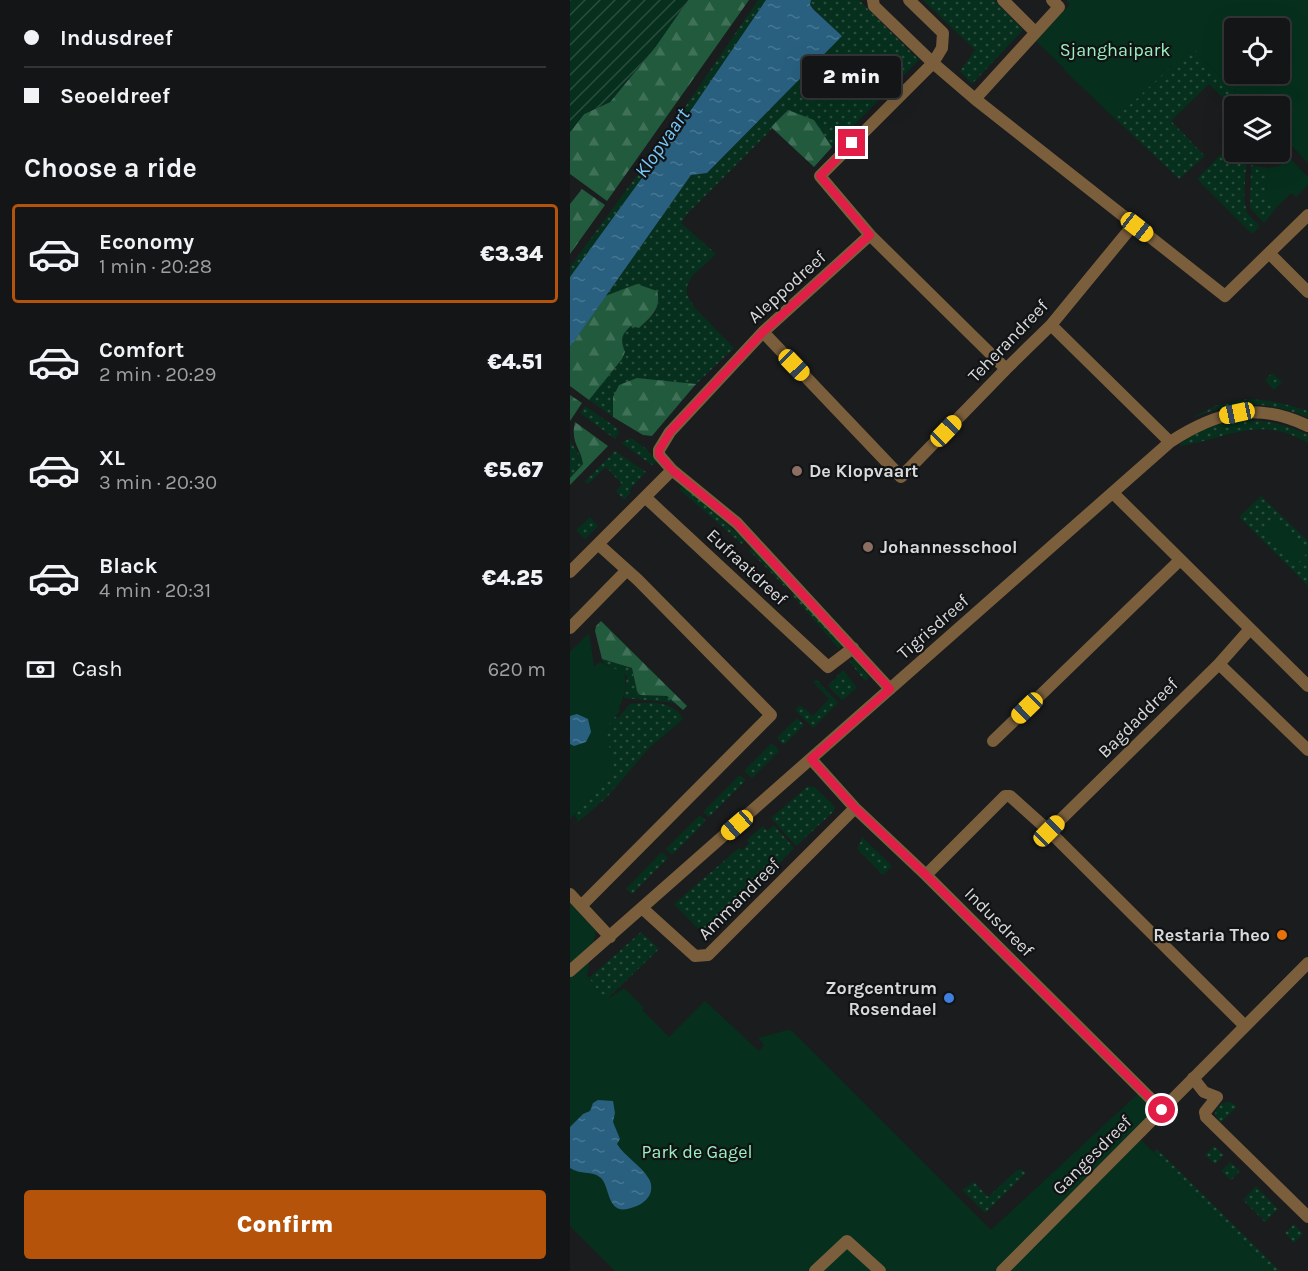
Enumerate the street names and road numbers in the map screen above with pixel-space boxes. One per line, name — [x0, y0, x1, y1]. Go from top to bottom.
street label: Aleppodreef — [743, 246, 831, 328]
street label: Teherandreef — [963, 295, 1053, 387]
street label: Eufraatdreef — [702, 524, 792, 610]
street label: Tigrisdreef — [893, 589, 974, 664]
street label: Bagdaddreef — [1093, 673, 1183, 763]
street label: Ammandreef — [694, 853, 785, 944]
street label: Indusdreef — [960, 883, 1039, 962]
street label: Gangesdreef — [1048, 1110, 1137, 1199]

